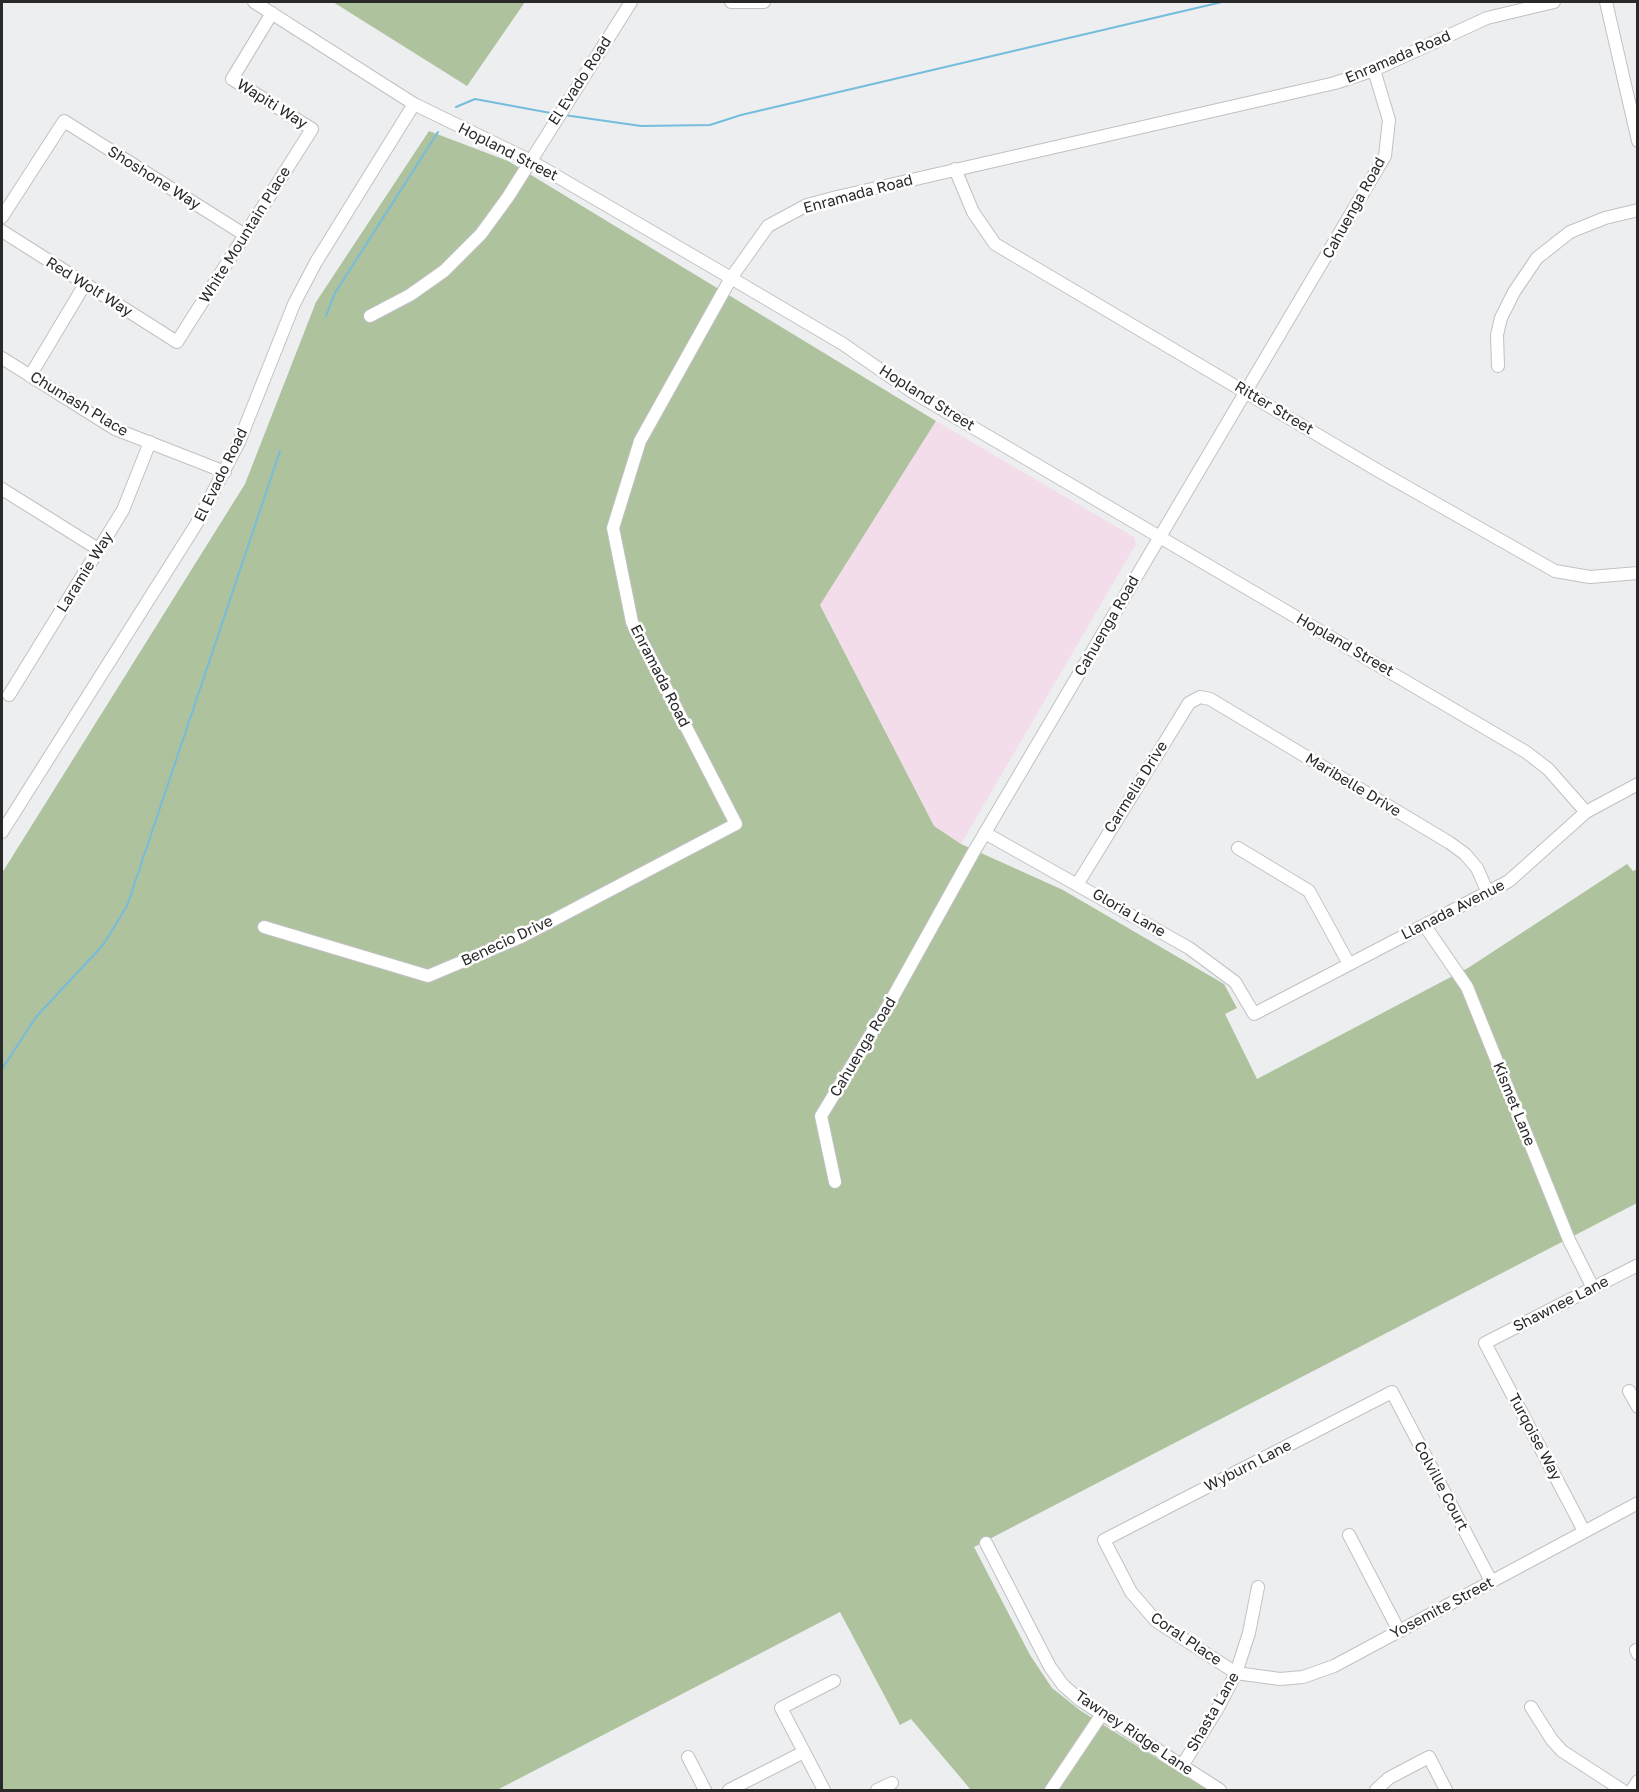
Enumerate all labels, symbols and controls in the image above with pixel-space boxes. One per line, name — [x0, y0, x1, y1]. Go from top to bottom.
street label: Enramada Road — [1343, 27, 1453, 87]
street label: El Evado Road — [545, 33, 615, 129]
street label: Wapiti Way — [233, 75, 311, 133]
street label: Hopland Street — [455, 119, 561, 185]
street label: Shoshone Way — [104, 142, 204, 214]
street label: Cahuenga Road — [1319, 154, 1389, 262]
street label: White Mountain Place — [196, 163, 294, 307]
street label: Enramada Road — [801, 171, 915, 217]
street label: Red Wolf Way — [42, 253, 136, 321]
street label: Hopland Street — [876, 361, 978, 435]
street label: Chumash Place — [27, 368, 131, 440]
street label: Ritter Street — [1231, 377, 1317, 439]
street label: El Evado Road — [191, 425, 251, 525]
street label: Laramie Way — [53, 528, 117, 616]
street label: Cahuenga Road — [1071, 573, 1143, 679]
street label: Hopland Street — [1293, 610, 1397, 680]
street label: Enramada Road — [626, 622, 694, 730]
street label: Carmelia Drive — [1101, 738, 1171, 836]
street label: Maribelle Drive — [1302, 749, 1404, 821]
street label: Llanada Avenue — [1398, 876, 1508, 944]
street label: Gloria Lane — [1089, 885, 1169, 941]
street label: Benecio Drive — [458, 912, 556, 970]
street label: Cahuenga Road — [826, 994, 900, 1100]
street label: Kismet Lane — [1489, 1059, 1539, 1149]
street label: Shawnee Lane — [1510, 1272, 1612, 1336]
street label: Turqoise Way — [1505, 1391, 1565, 1483]
street label: Wyburn Lane — [1202, 1436, 1294, 1496]
street label: Colville Court — [1410, 1438, 1472, 1534]
street label: Yosemite Street — [1387, 1573, 1497, 1643]
street label: Coral Place — [1147, 1609, 1225, 1669]
street label: Shasta Lane — [1183, 1669, 1243, 1755]
street label: Tawney Ridge Lane — [1072, 1687, 1196, 1779]

